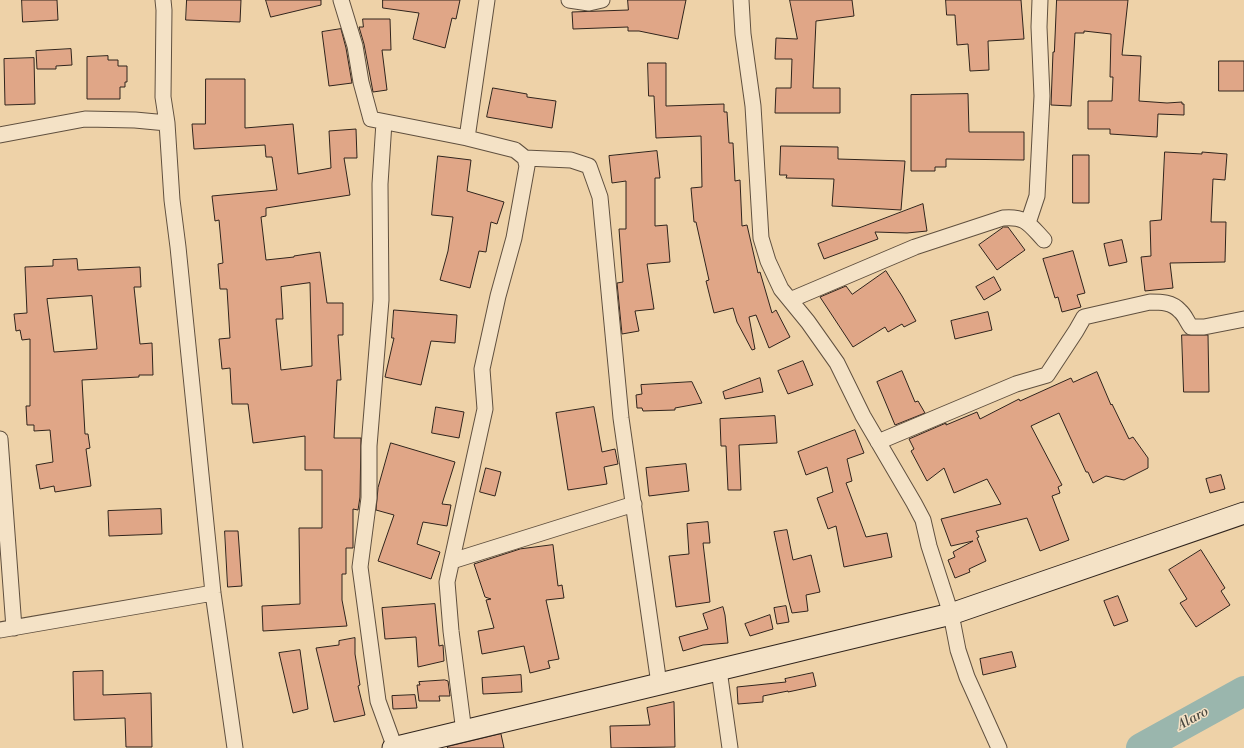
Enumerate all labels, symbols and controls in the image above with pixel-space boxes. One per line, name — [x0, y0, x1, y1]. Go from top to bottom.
water label: Alaro — [1174, 704, 1212, 734]

